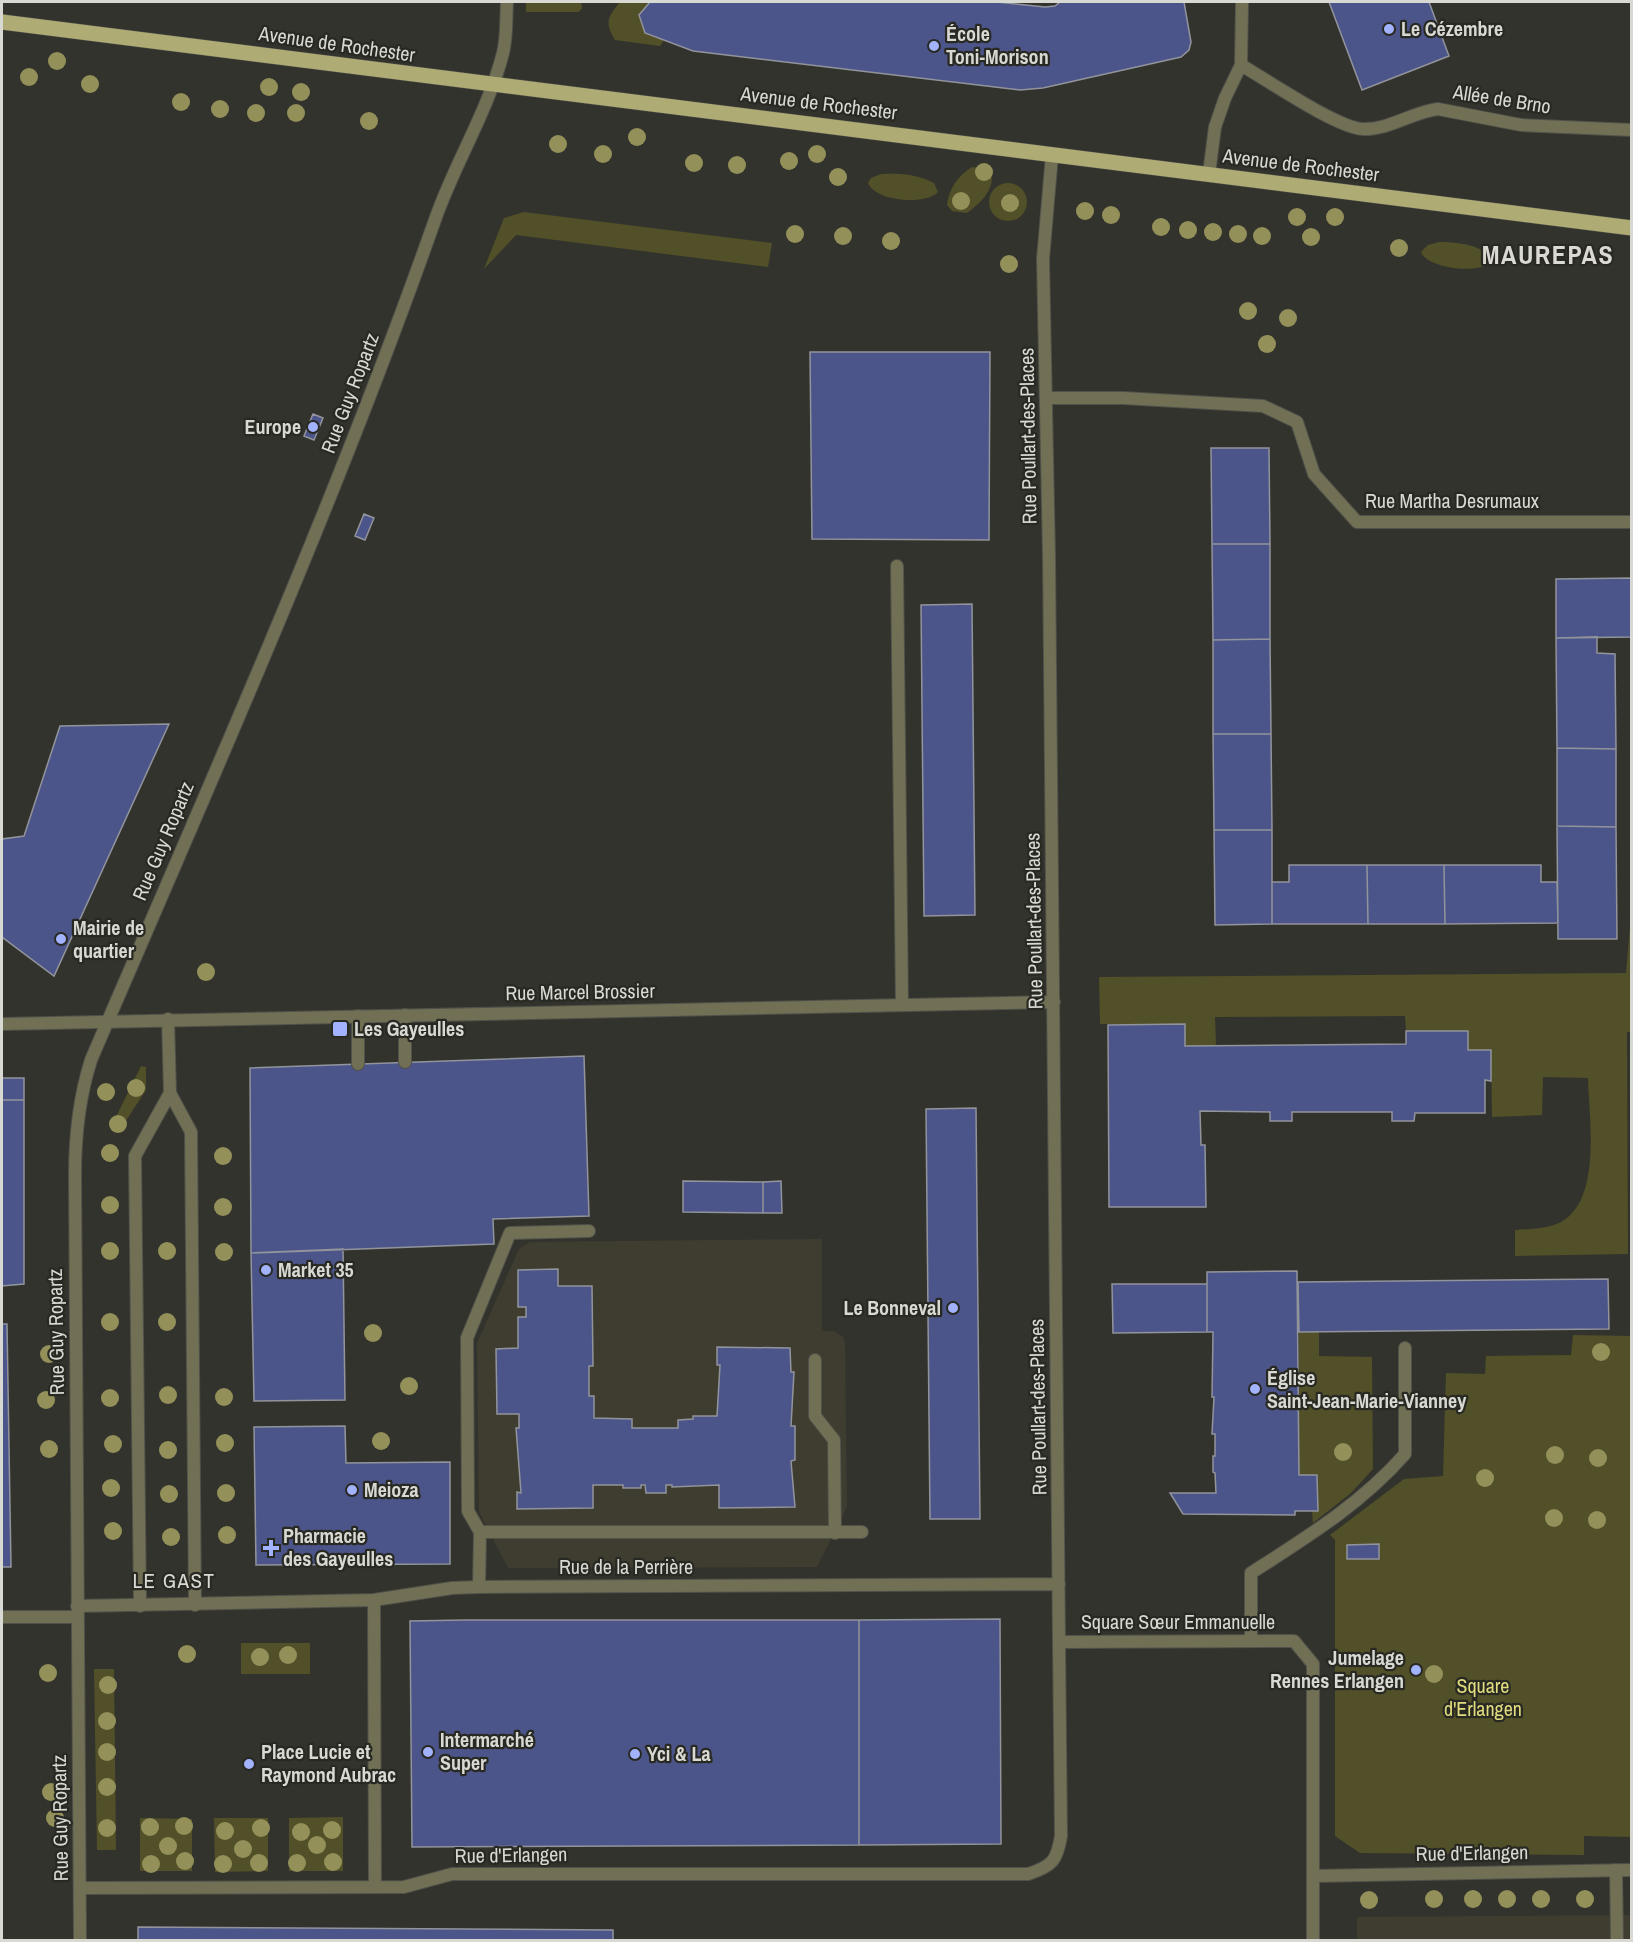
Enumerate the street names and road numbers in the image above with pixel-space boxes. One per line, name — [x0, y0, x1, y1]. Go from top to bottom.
street label: Avenue de Rochester — [256, 19, 417, 68]
street label: Allée de Brno — [1450, 77, 1553, 120]
street label: Avenue de Rochester — [738, 79, 899, 126]
street label: Avenue de Rochester — [1220, 141, 1381, 188]
street label: Rue Guy Ropartz — [314, 329, 385, 457]
street label: Rue Poullart-des-Places — [1012, 347, 1043, 525]
street label: Rue Martha Desrumaux — [1365, 487, 1540, 514]
street label: Rue Guy Ropartz — [125, 777, 200, 904]
street label: Rue Poullart-des-Places — [1018, 832, 1049, 1010]
street label: Rue Marcel Brossier — [505, 977, 655, 1006]
street label: Rue Guy Ropartz — [41, 1268, 70, 1396]
street label: Rue Poullart-des-Places — [1022, 1318, 1053, 1496]
street label: Rue de la Perrière — [559, 1553, 693, 1580]
street label: Square Sœur Emmanuelle — [1081, 1608, 1275, 1635]
street label: Rue Guy Ropartz — [45, 1754, 74, 1882]
street label: Rue d'Erlangen — [1415, 1838, 1528, 1867]
street label: Rue d'Erlangen — [454, 1840, 567, 1869]

